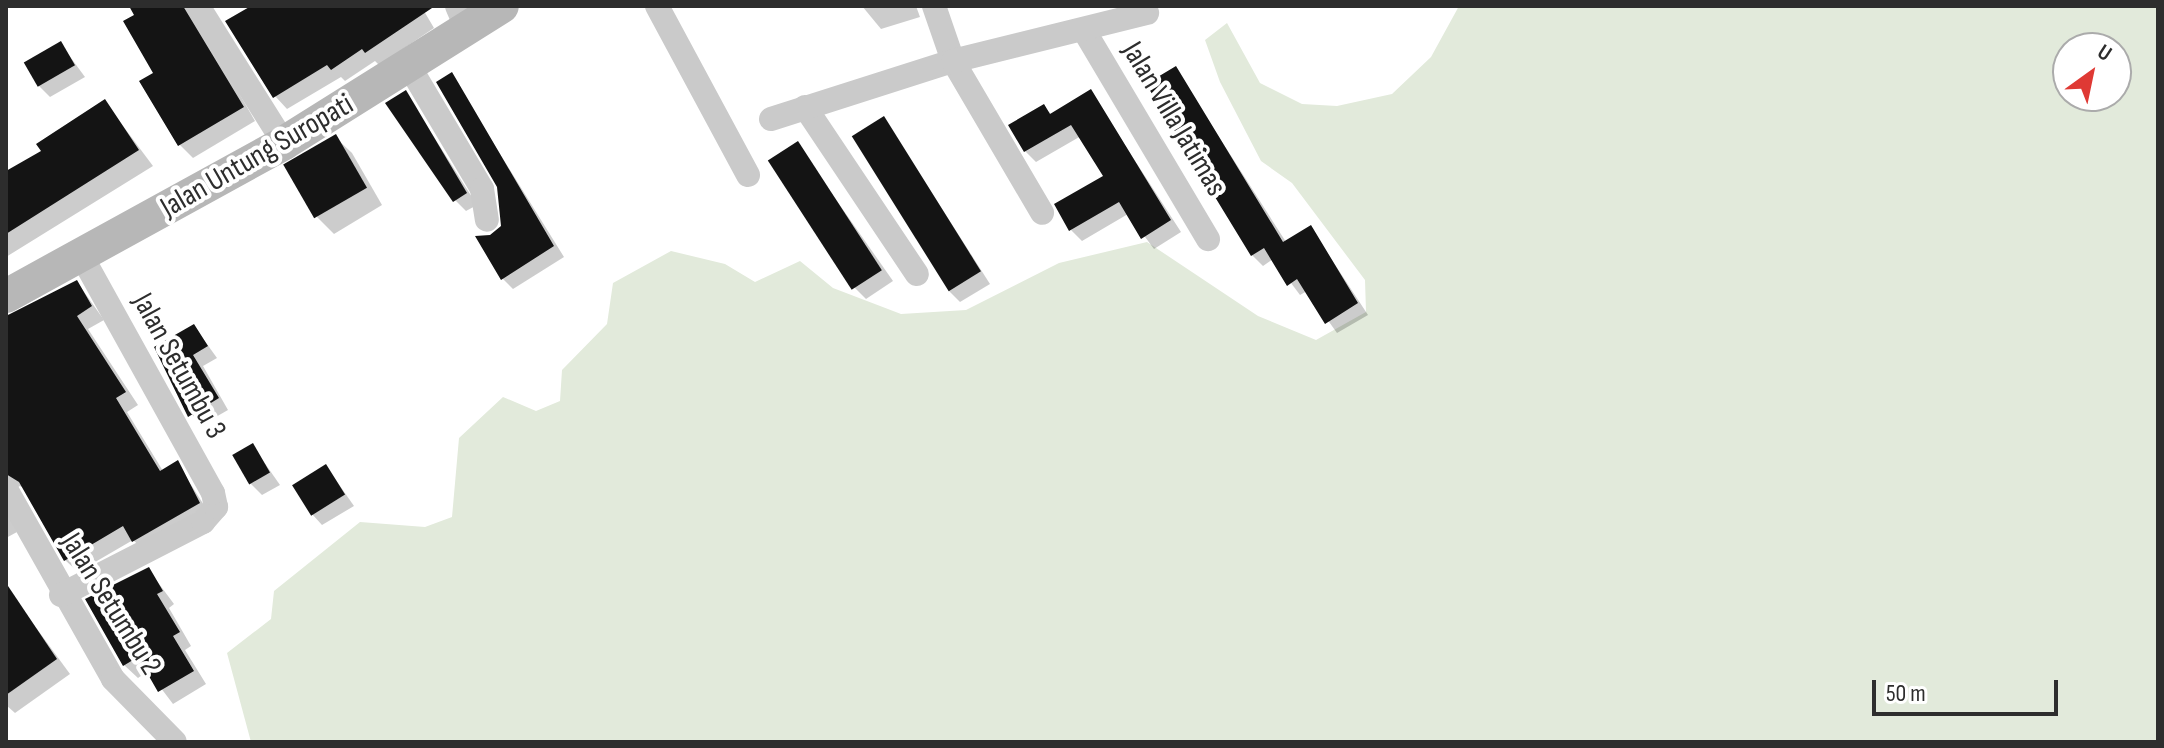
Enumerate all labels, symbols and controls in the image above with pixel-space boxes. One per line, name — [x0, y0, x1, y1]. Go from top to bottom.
north arrow — [2052, 32, 2132, 112]
street label: Jalan Villa Jatimas — [1114, 36, 1234, 202]
text: U — [2092, 39, 2116, 68]
street label: Jalan Untung Suropati — [154, 86, 360, 226]
street label: Jalan Setumbu 3 — [124, 287, 234, 445]
street label: Jalan Setumbu 2 — [53, 526, 169, 682]
scale bar — [1876, 664, 2062, 714]
text: 50 m — [1886, 679, 1926, 708]

